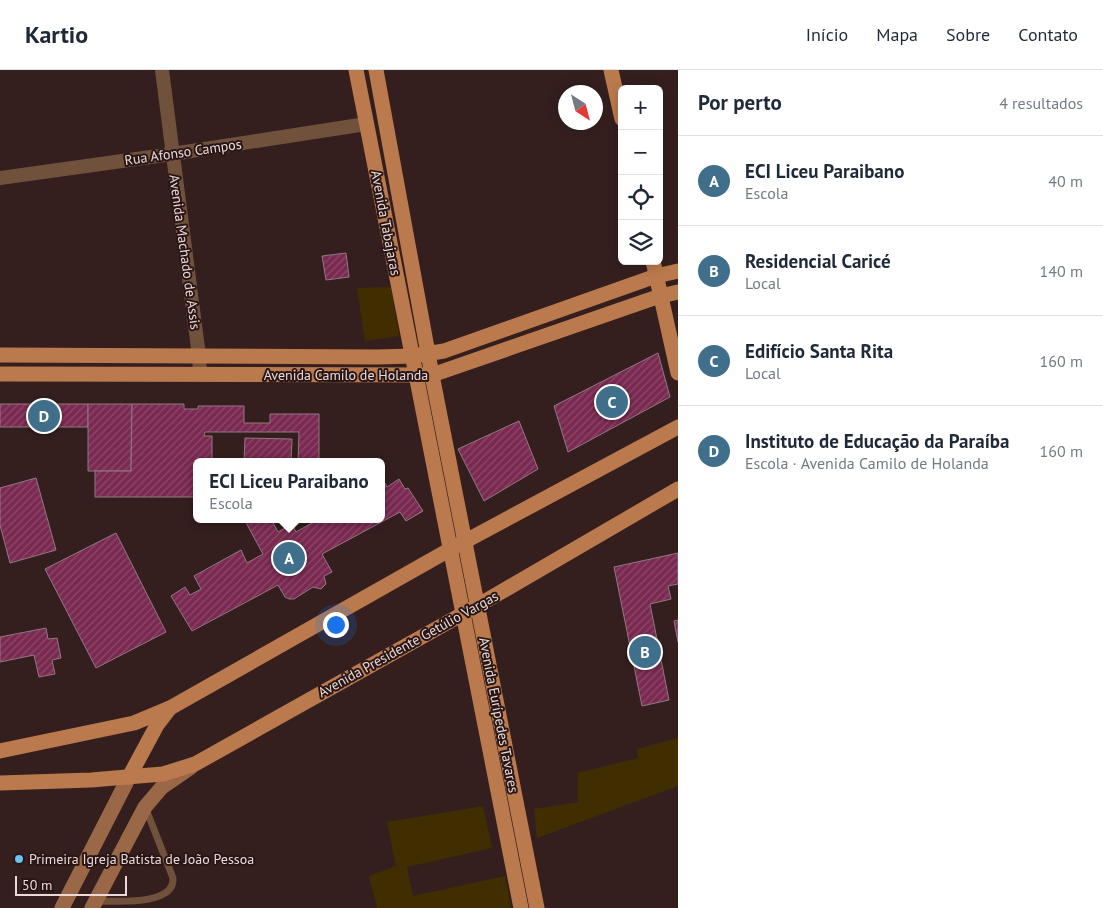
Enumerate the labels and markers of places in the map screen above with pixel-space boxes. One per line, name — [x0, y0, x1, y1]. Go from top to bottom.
pin: C — [596, 383, 628, 421]
pin: D — [28, 397, 60, 435]
pin: A — [273, 539, 305, 577]
pin: B — [629, 633, 661, 671]
place label: Primeira Igreja Batista de João Pessoa — [29, 850, 254, 868]
marker: Primeira Igreja Batista de João Pessoa — [13, 853, 25, 865]

